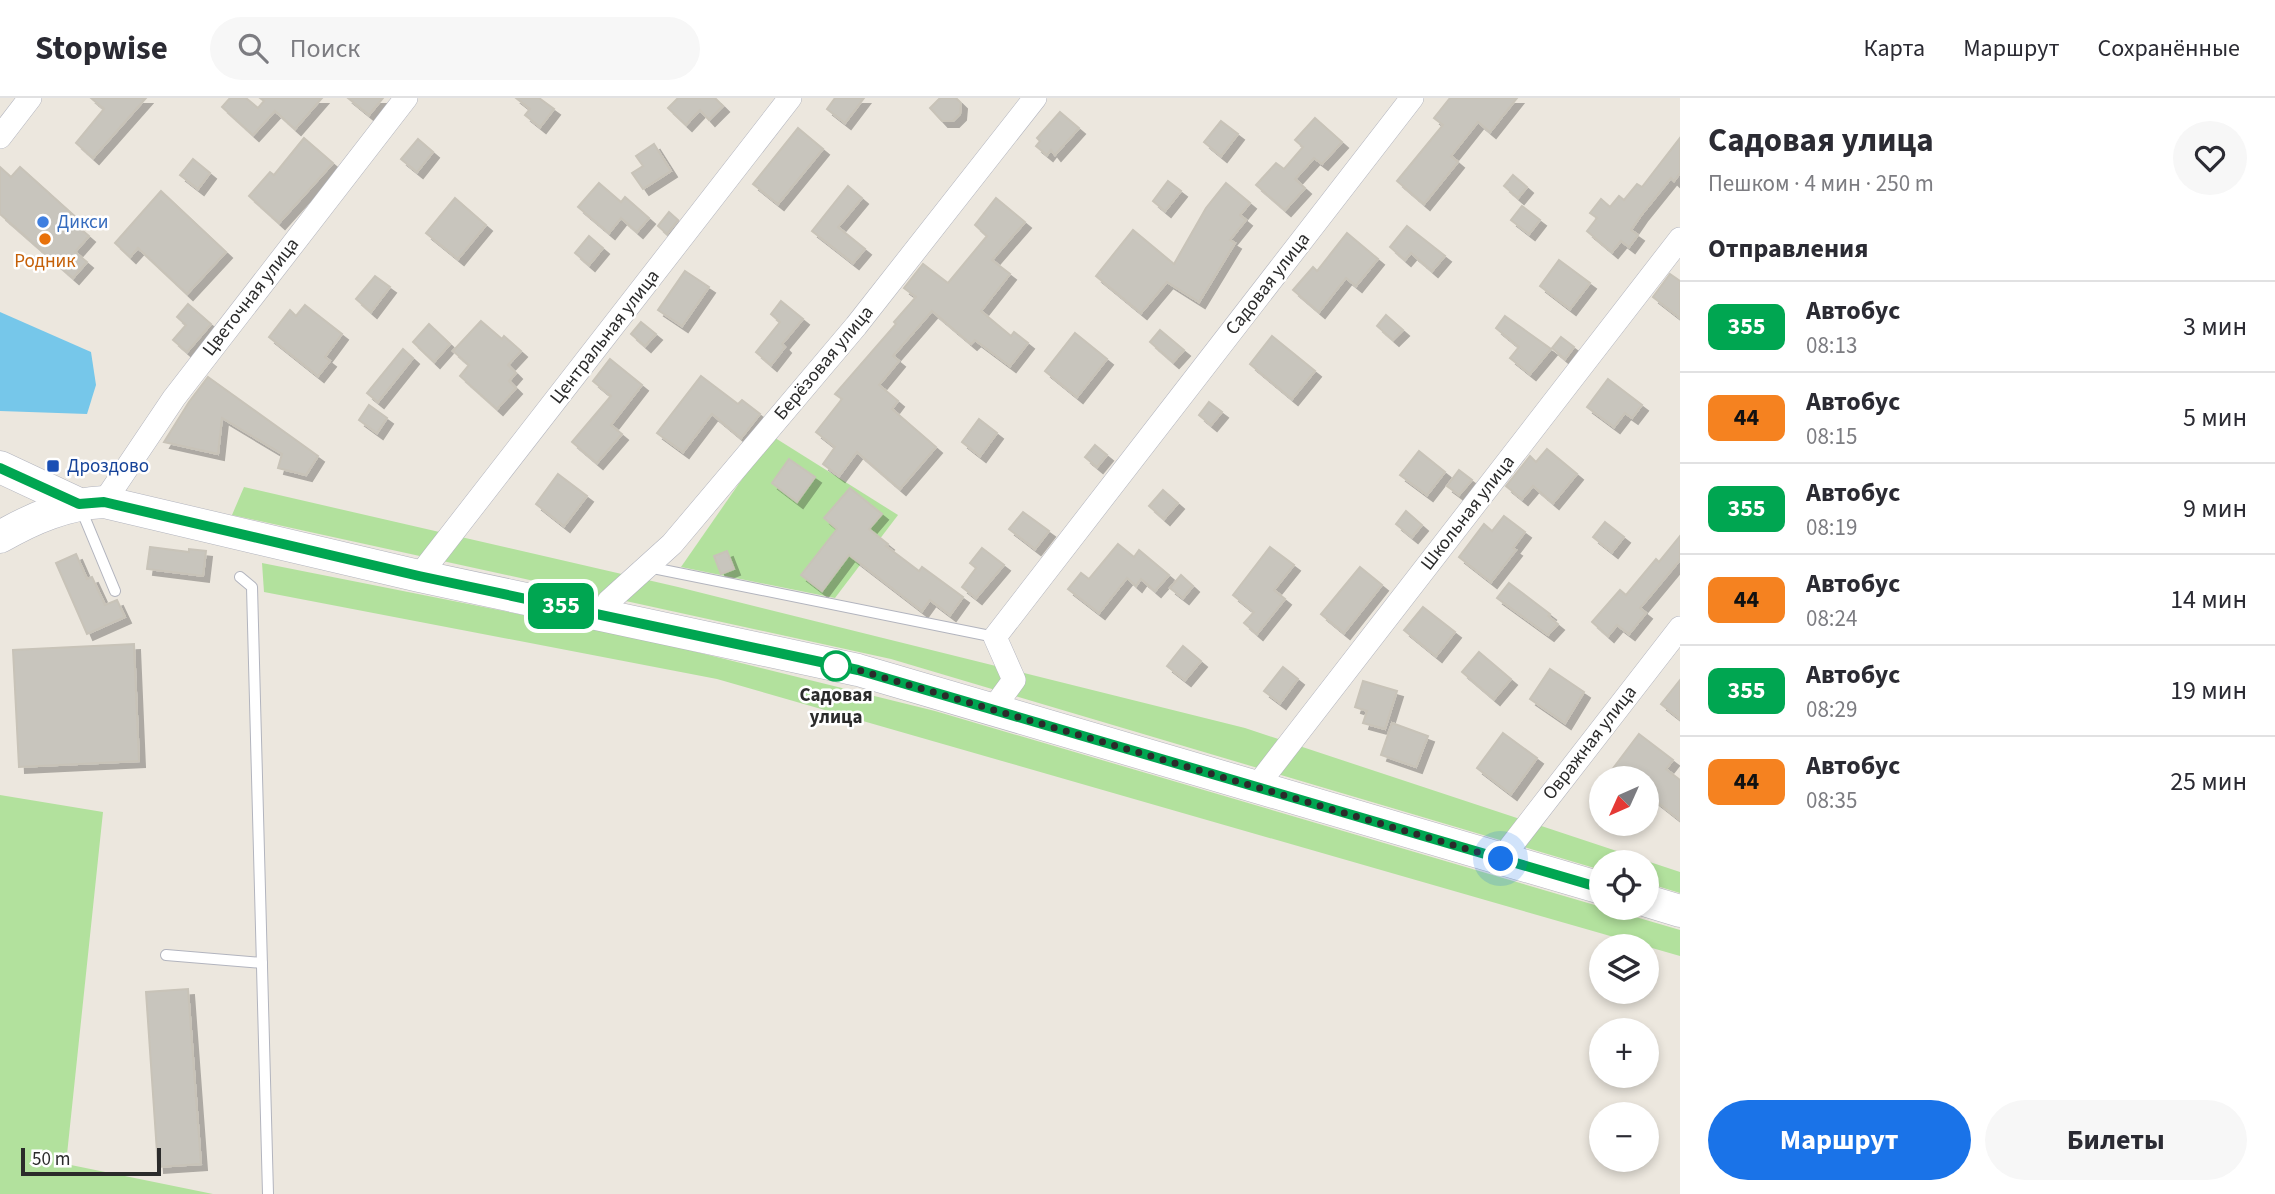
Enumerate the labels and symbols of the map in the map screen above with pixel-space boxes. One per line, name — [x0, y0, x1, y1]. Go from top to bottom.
place label: Дикси — [57, 209, 108, 236]
marker: Дикси — [35, 214, 51, 230]
street label: Садовая улица — [1219, 227, 1317, 341]
marker: Родник — [37, 231, 53, 247]
street label: Цветочная улица — [196, 232, 306, 362]
place label: Родник — [14, 248, 76, 275]
street label: Центральная улица — [544, 264, 666, 410]
street label: Берёзовая улица — [768, 300, 880, 426]
street label: Школьная улица — [1415, 450, 1521, 576]
place label: Дроздово — [67, 453, 149, 480]
marker: Дроздово — [45, 458, 61, 474]
line badge: 355 — [521, 583, 601, 629]
marker: Садовая улица — [821, 651, 851, 681]
street label: Овражная улица — [1537, 680, 1643, 806]
place label: Садовая улица — [799, 682, 873, 731]
north arrow — [1589, 766, 1659, 836]
your location — [1483, 841, 1518, 876]
scale bar — [21, 1145, 161, 1177]

